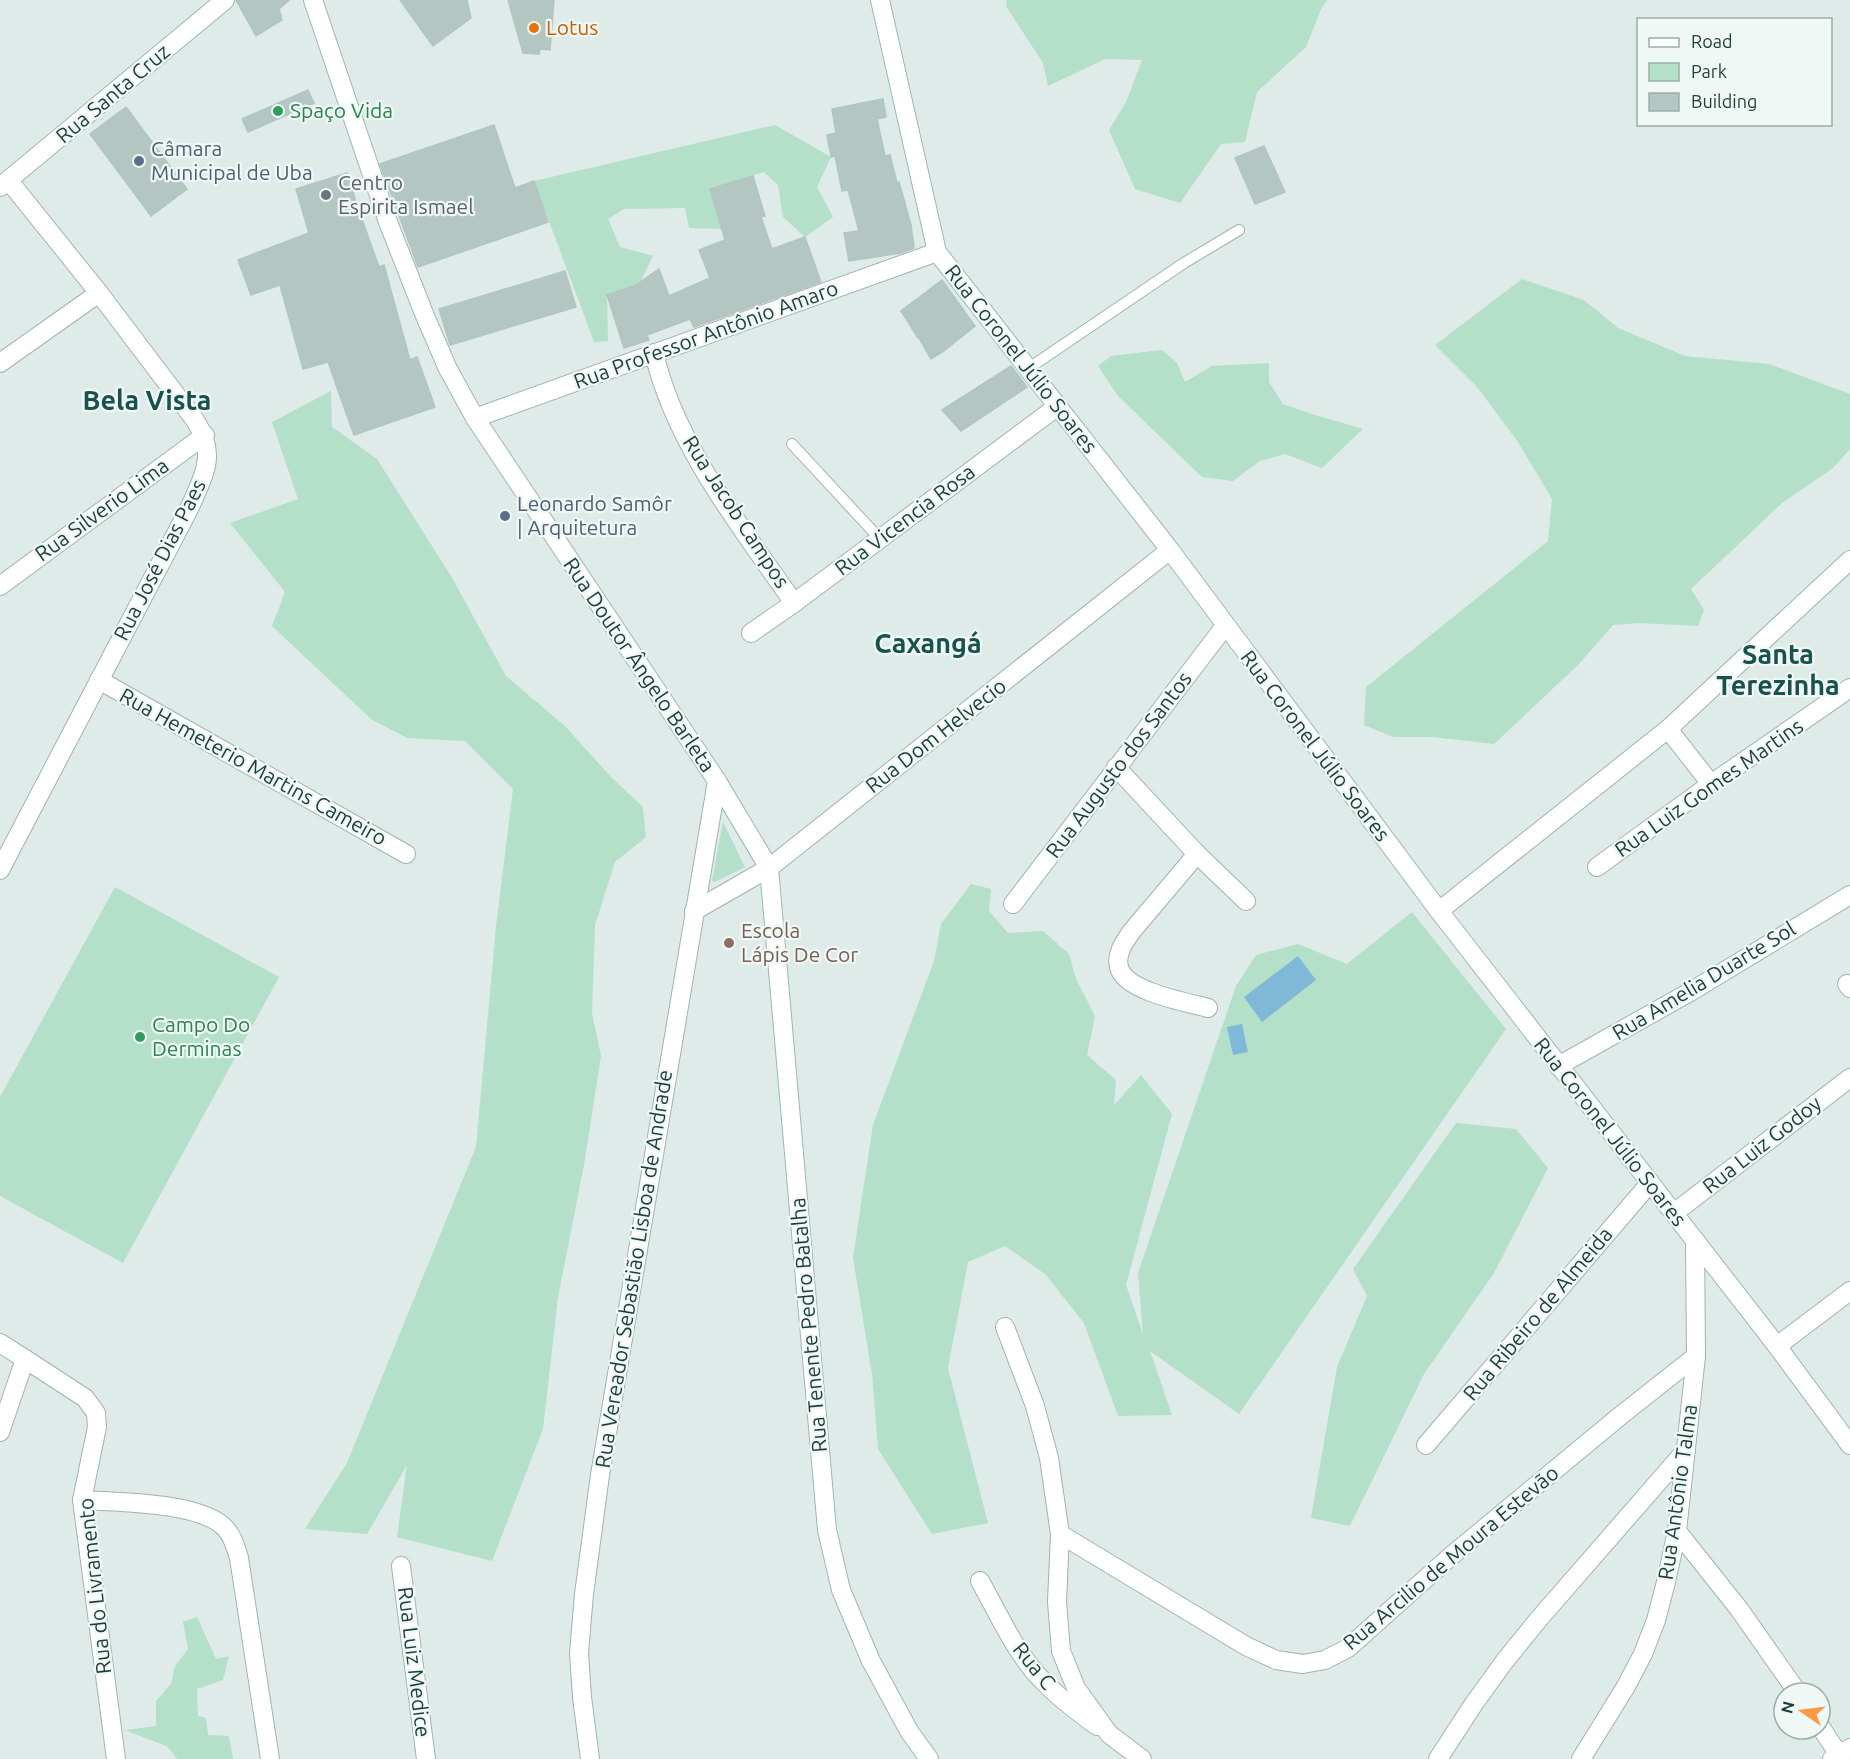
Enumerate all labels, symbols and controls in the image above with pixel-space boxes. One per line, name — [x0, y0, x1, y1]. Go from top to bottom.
place label: Lotus — [546, 15, 598, 39]
legend — [1637, 18, 1832, 126]
marker: Lotus — [527, 21, 541, 35]
text: Road — [1691, 31, 1733, 51]
street label: Rua Santa Cruz — [51, 39, 174, 148]
text: Park — [1691, 61, 1727, 81]
text: Building — [1691, 91, 1757, 111]
place label: Spaço Vida — [290, 98, 393, 122]
marker: Spaço Vida — [271, 104, 285, 118]
place label: Câmara Municipal de Uba — [151, 136, 313, 184]
marker: Câmara Municipal de Uba — [132, 154, 146, 168]
place label: Centro Espirita Ismael — [338, 170, 474, 218]
marker: Centro Espirita Ismael — [319, 188, 333, 202]
street label: Rua Coronel Júlio Soares — [941, 259, 1103, 457]
street label: Rua Professor Antônio Amaro — [570, 275, 841, 393]
district label: Bela Vista — [83, 385, 211, 415]
street label: Rua Jacob Campos — [679, 431, 795, 592]
street label: Rua Silverio Lima — [30, 453, 173, 566]
street label: Rua Vicencia Rosa — [830, 459, 979, 580]
street label: Rua José Dias Paes — [108, 475, 210, 644]
place label: Leonardo Samôr | Arquitetura — [517, 491, 672, 539]
marker: Leonardo Samôr | Arquitetura — [498, 509, 512, 523]
street label: Rua Doutor Ângelo Barleta — [559, 553, 721, 776]
district label: Caxangá — [874, 628, 982, 658]
district label: Santa Terezinha — [1716, 639, 1840, 700]
street label: Rua Coronel Júlio Soares — [1236, 645, 1395, 846]
street label: Rua Augusto dos Santos — [1040, 667, 1196, 862]
street label: Rua Dom Helvecio — [860, 673, 1010, 797]
street label: Rua Hemeterio Martins Cameiro — [116, 683, 391, 850]
street label: Rua Luiz Gomes Martins — [1610, 713, 1807, 861]
street label: Rua Amelia Duarte Sol — [1608, 916, 1799, 1044]
place label: Escola Lápis De Cor — [741, 918, 858, 966]
marker: Escola Lápis De Cor — [722, 936, 736, 950]
place label: Campo Do Derminas — [152, 1012, 250, 1060]
marker: Campo Do Derminas — [133, 1030, 147, 1044]
street label: Rua Coronel Júlio Soares — [1530, 1032, 1692, 1230]
street label: Rua Vereador Sebastião Lisboa de Andrade — [590, 1068, 676, 1470]
street label: Rua Luiz Godoy — [1697, 1090, 1825, 1198]
street label: Rua Tenente Pedro Batalha — [785, 1197, 831, 1453]
street label: Rua Ribeiro de Almeida — [1458, 1222, 1617, 1405]
street label: Rua Antônio Talma — [1653, 1403, 1701, 1581]
street label: Rua Arcilio de Moura Estevão — [1338, 1460, 1563, 1654]
street label: Rua do Livramento — [73, 1497, 115, 1675]
street label: Rua Luiz Medice — [394, 1585, 436, 1739]
street label: Rua C — [1009, 1637, 1061, 1694]
north arrow — [1772, 1681, 1832, 1741]
text: N — [1777, 1699, 1798, 1715]

